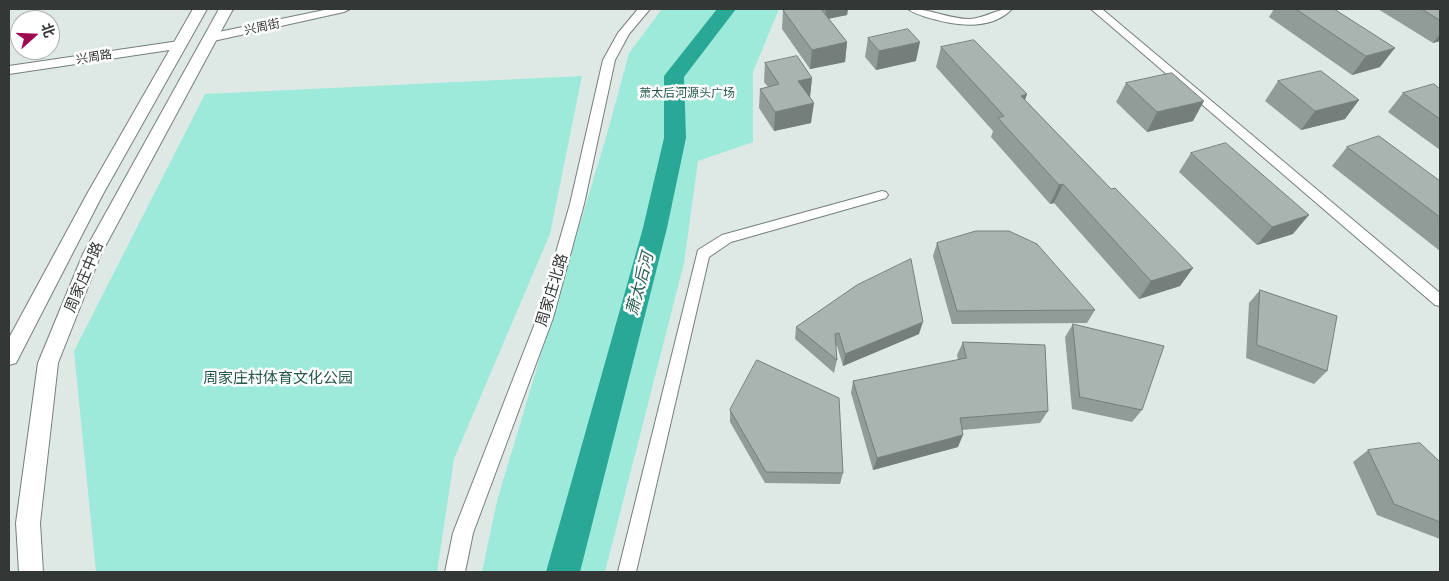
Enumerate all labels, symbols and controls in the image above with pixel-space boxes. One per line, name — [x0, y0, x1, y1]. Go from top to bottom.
north arrow — [10, 10, 60, 60]
street label: 兴周街 — [243, 16, 281, 38]
text: 北 — [38, 21, 59, 40]
street label: 兴周路 — [75, 47, 113, 67]
park label: 萧太后河源头广场 — [639, 86, 735, 100]
street label: 周家庄中路 — [61, 239, 107, 315]
water label: 萧太后河 — [622, 251, 658, 317]
street label: 周家庄北路 — [532, 252, 572, 328]
park label: 周家庄村体育文化公园 — [203, 369, 353, 387]

